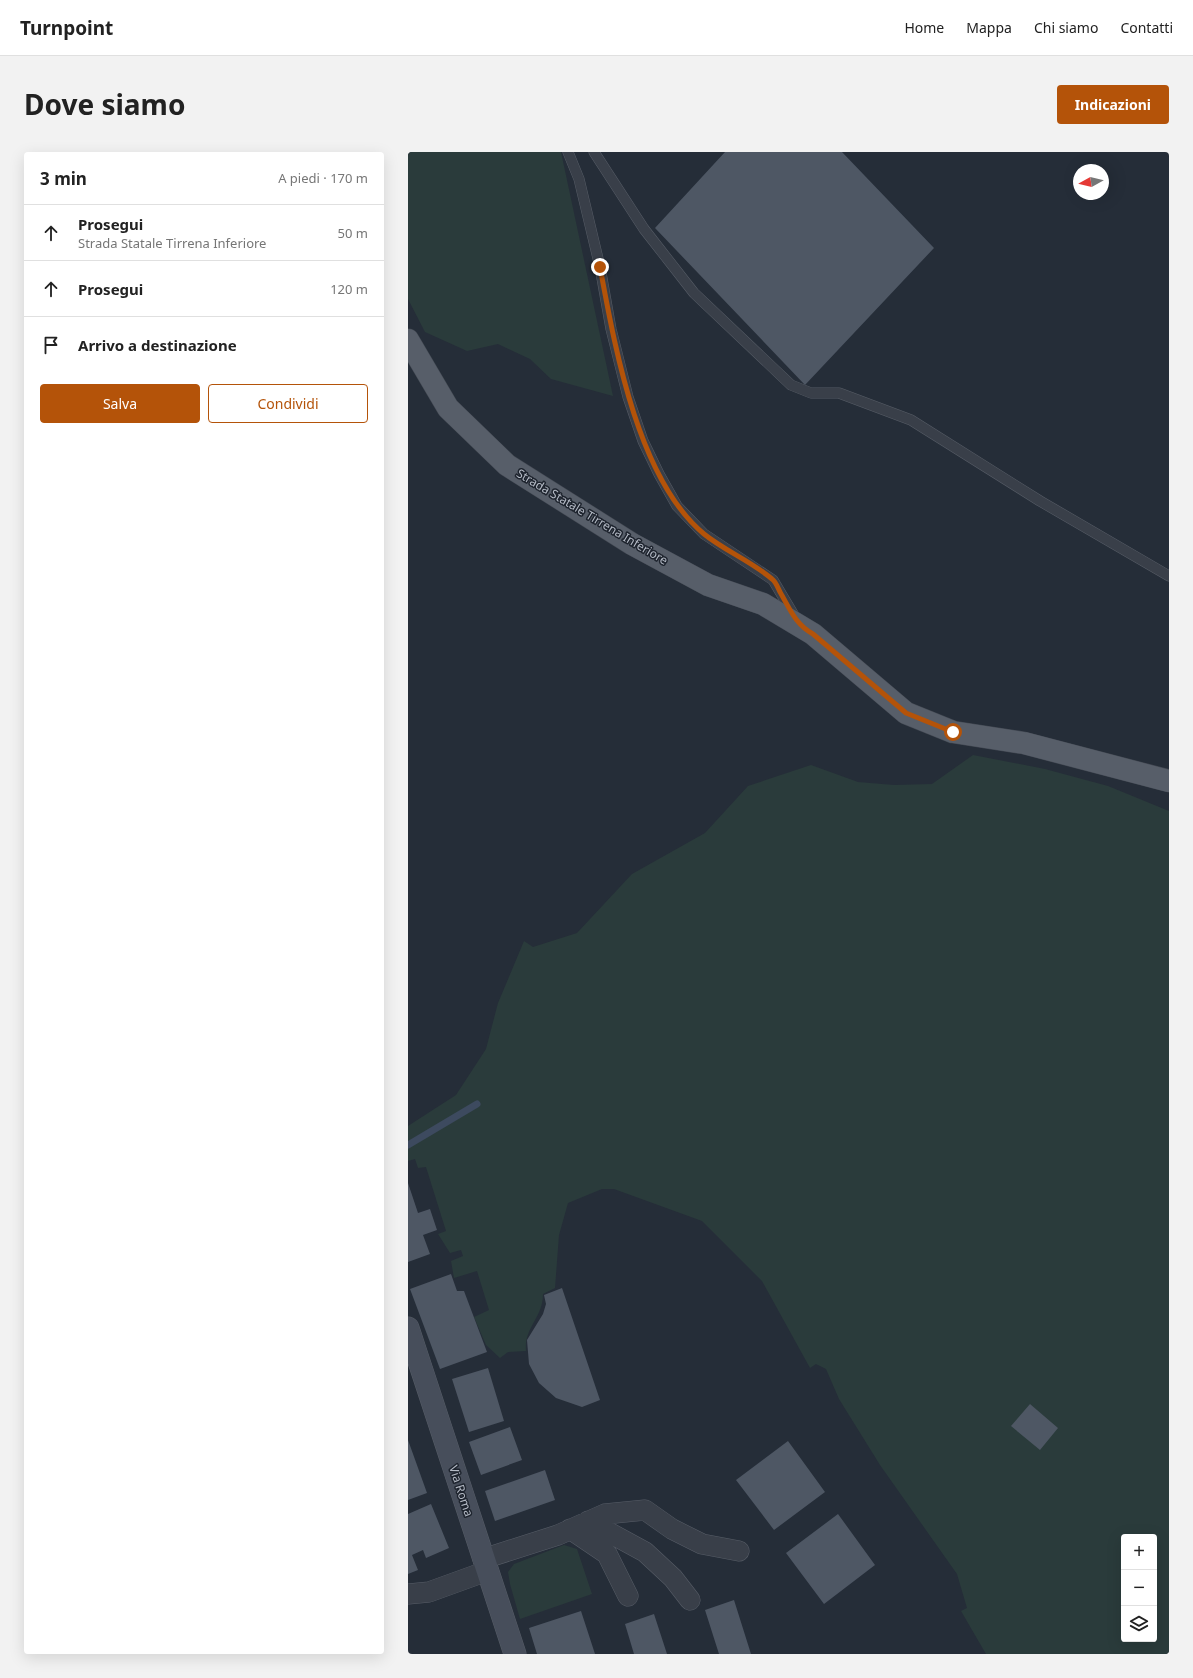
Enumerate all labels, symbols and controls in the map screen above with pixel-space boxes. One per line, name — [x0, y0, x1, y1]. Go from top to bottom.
text: Turnpoint — [20, 15, 113, 41]
text: Home — [904, 18, 944, 37]
text: Mappa — [966, 18, 1012, 37]
text: Chi siamo — [1034, 18, 1098, 37]
text: Contatti — [1120, 18, 1173, 37]
text: Dove siamo — [24, 85, 185, 123]
button: Indicazioni — [1057, 85, 1169, 124]
north arrow — [1073, 164, 1109, 200]
text: 3 min — [40, 167, 87, 190]
text: A piedi · 170 m — [278, 169, 368, 187]
text: Prosegui — [78, 214, 143, 234]
icon: ahead — [40, 222, 62, 244]
text: 50 m — [338, 224, 368, 242]
text: Strada Statale Tirrena Inferiore — [78, 234, 266, 252]
route end — [591, 258, 609, 276]
icon: ahead — [40, 278, 62, 300]
text: Prosegui — [78, 279, 143, 299]
text: 120 m — [330, 280, 368, 298]
icon: arrive — [40, 334, 62, 356]
text: Arrivo a destinazione — [78, 335, 237, 355]
button: Salva — [40, 384, 200, 423]
button: Condividi — [208, 384, 368, 423]
street label: Strada Statale Tirrena Inferiore — [513, 464, 671, 569]
route start — [944, 723, 962, 741]
street label: Via Roma — [445, 1463, 478, 1519]
map controls — [1121, 1534, 1157, 1642]
button: + — [1121, 1534, 1157, 1570]
button: − — [1121, 1570, 1157, 1606]
button: layers — [1121, 1606, 1157, 1642]

